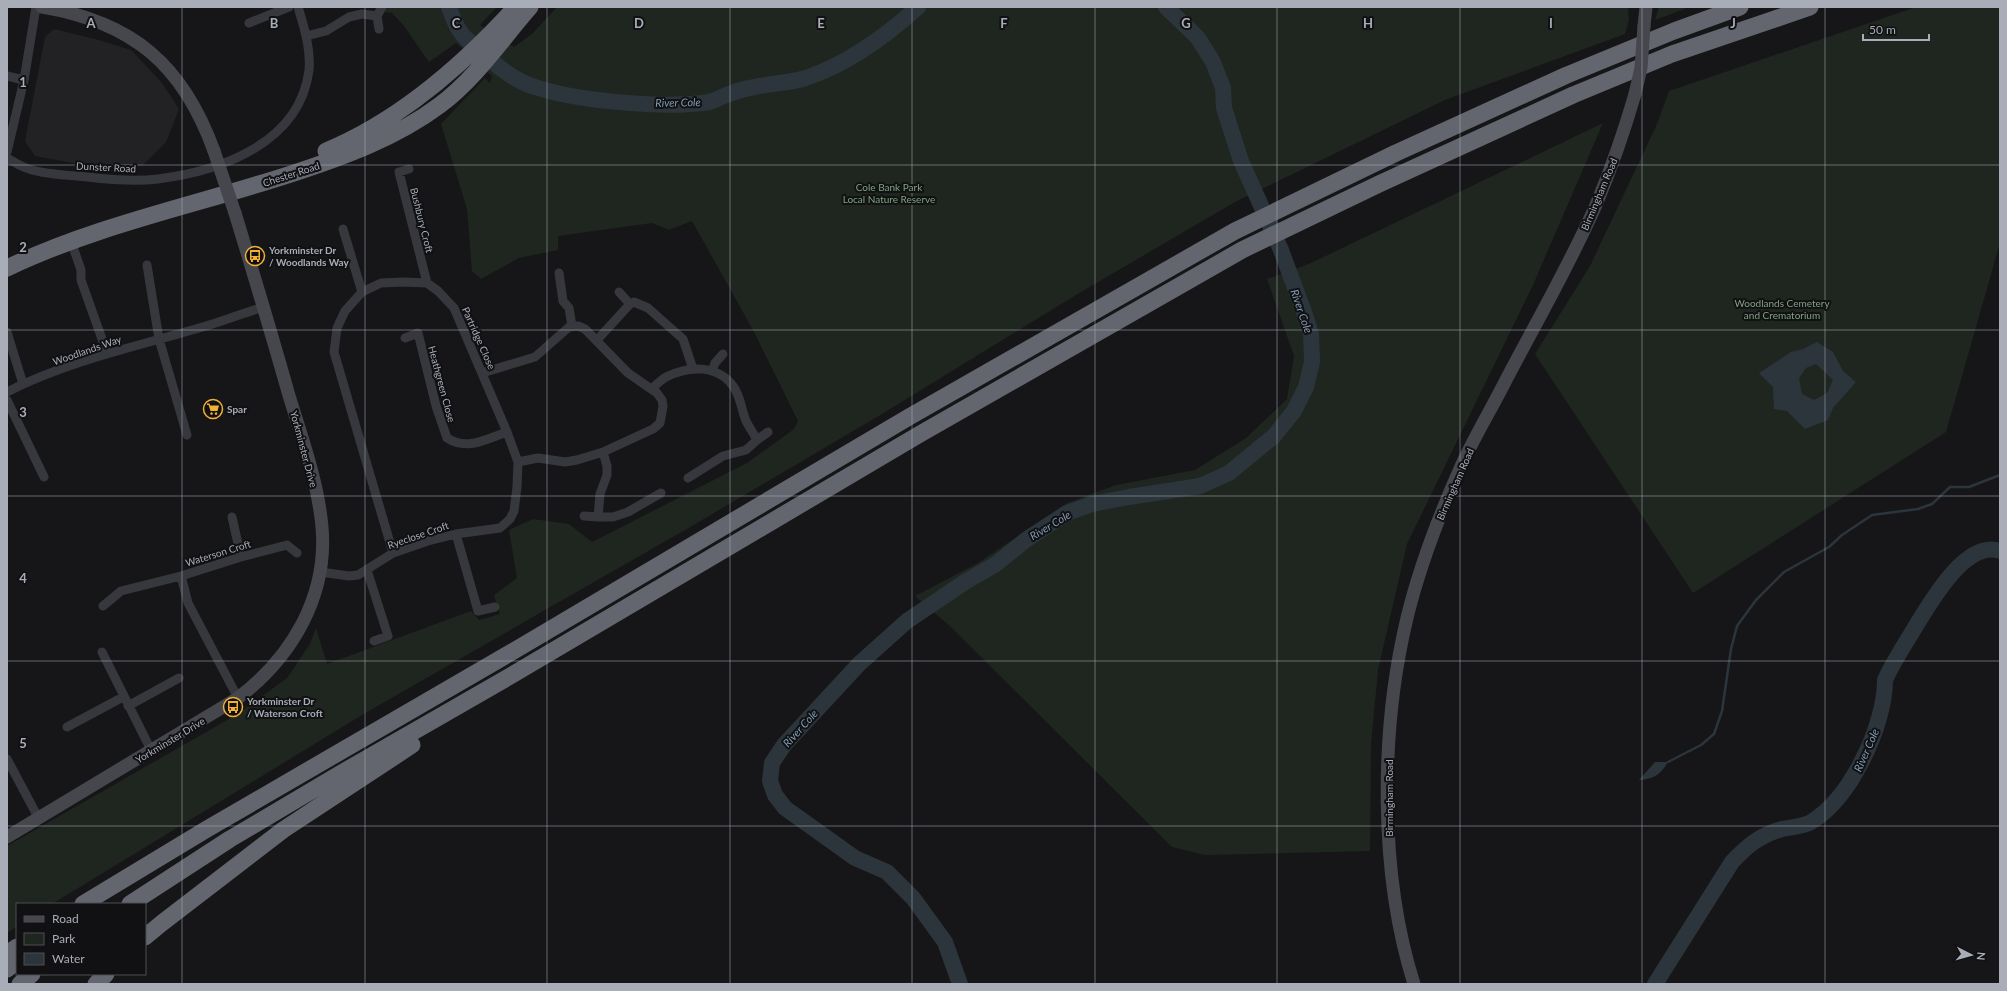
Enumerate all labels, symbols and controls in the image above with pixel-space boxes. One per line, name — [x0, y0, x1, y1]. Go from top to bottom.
text: A — [85, 15, 96, 31]
text: B — [270, 15, 279, 31]
text: C — [452, 15, 461, 31]
text: D — [634, 15, 644, 31]
text: E — [817, 15, 825, 31]
text: F — [1000, 15, 1008, 31]
text: G — [1181, 15, 1191, 31]
text: H — [1363, 15, 1373, 31]
text: I — [1549, 15, 1553, 31]
text: J — [1730, 15, 1736, 31]
scale bar — [1863, 16, 1929, 42]
text: 50 m — [1869, 22, 1896, 37]
text: 1 — [19, 74, 27, 90]
water label: River Cole — [655, 95, 701, 109]
street label: Birmingham Road — [1578, 156, 1620, 232]
street label: Dunster Road — [76, 159, 136, 175]
street label: Chester Road — [261, 159, 321, 189]
park label: Cole Bank Park Local Nature Reserve — [843, 181, 935, 205]
street label: Bushbury Croft — [408, 186, 436, 254]
text: 2 — [19, 239, 27, 255]
place label: Yorkminster Dr / Woodlands Way — [268, 244, 350, 268]
bus stop icon: Yorkminster Dr / Woodlands Way — [244, 245, 266, 267]
water label: River Cole — [1288, 287, 1316, 335]
park label: Woodlands Cemetery and Crematorium — [1734, 297, 1830, 321]
street label: Partridge Close — [460, 305, 498, 371]
street label: Woodlands Way — [51, 332, 124, 367]
street label: Heathgreen Close — [426, 345, 458, 423]
supermarket icon: Spar — [202, 398, 224, 420]
place label: Spar — [227, 403, 247, 415]
text: 3 — [19, 404, 27, 420]
street label: Yorkminster Drive — [288, 409, 320, 489]
street label: Birmingham Road — [1434, 446, 1476, 522]
water label: River Cole — [1027, 508, 1073, 542]
street label: Ryeclose Croft — [386, 519, 450, 551]
street label: Waterson Croft — [184, 537, 252, 569]
text: 4 — [19, 570, 27, 586]
place label: Yorkminster Dr / Waterson Croft — [246, 695, 324, 719]
bus stop icon: Yorkminster Dr / Waterson Croft — [222, 696, 244, 718]
water label: River Cole — [780, 707, 820, 749]
street label: Yorkminster Drive — [133, 715, 207, 765]
water label: River Cole — [1851, 727, 1881, 773]
text: 5 — [19, 735, 27, 751]
street label: Birmingham Road — [1383, 759, 1395, 837]
legend — [16, 903, 146, 975]
text: Road — [52, 911, 79, 926]
text: Park — [52, 931, 76, 946]
north arrow — [1951, 935, 1991, 975]
text: Water — [52, 951, 85, 966]
text: N — [1975, 951, 1988, 961]

